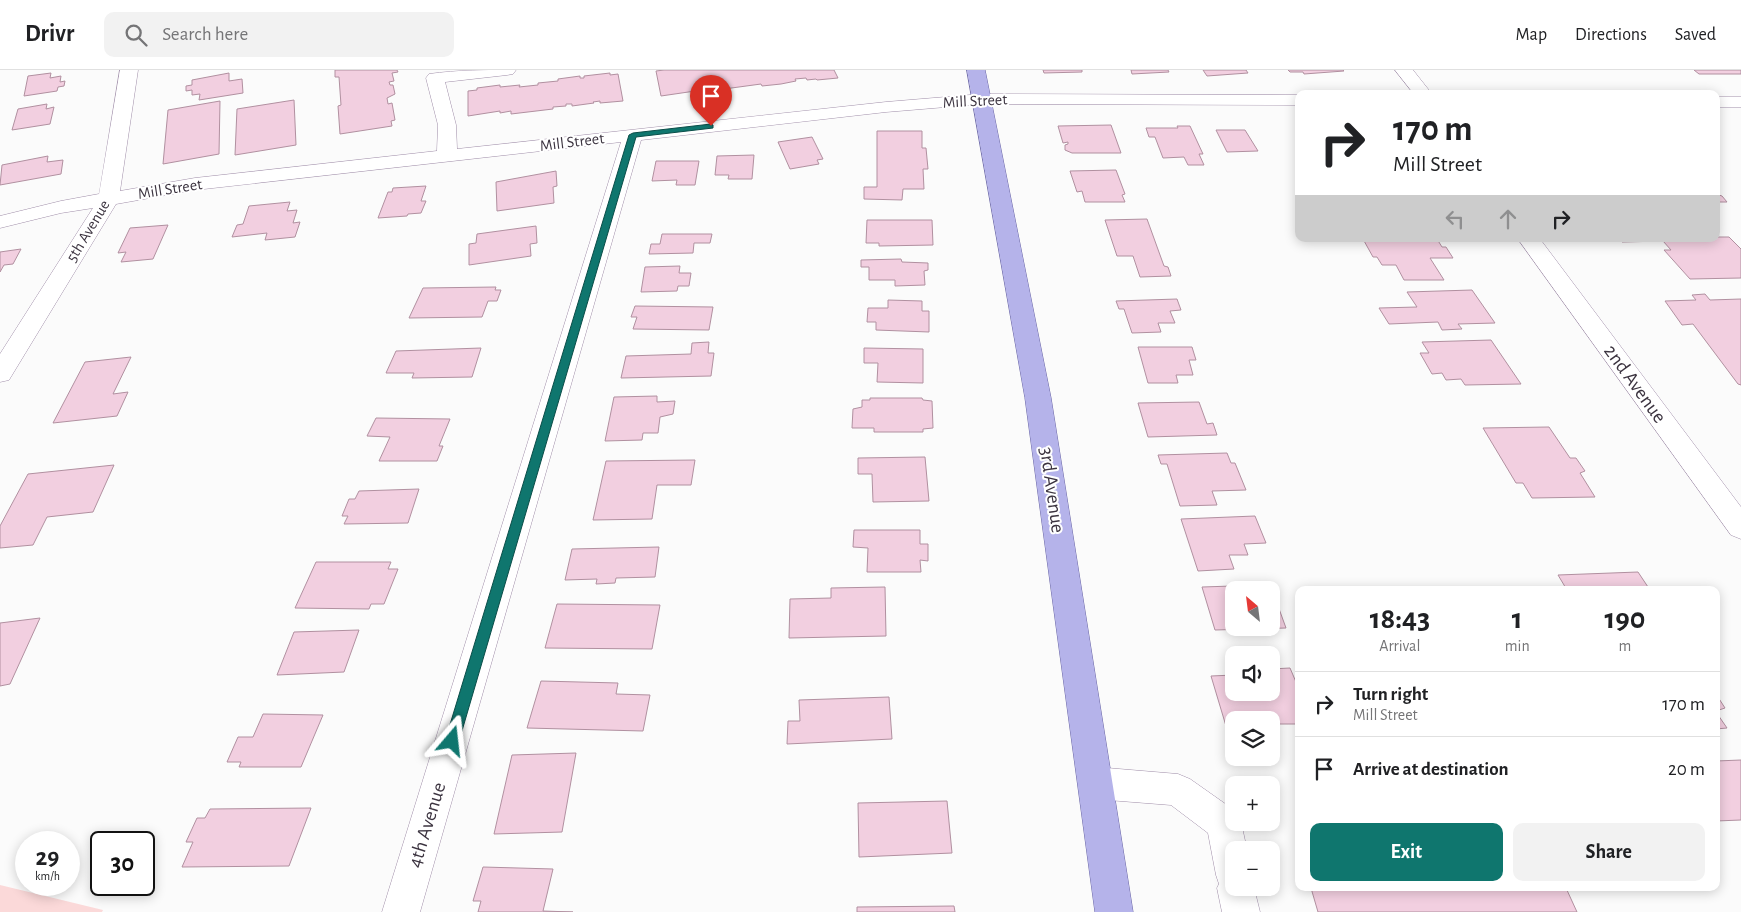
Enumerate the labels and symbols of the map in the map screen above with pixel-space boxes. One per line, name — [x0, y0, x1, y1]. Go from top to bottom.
pin — [690, 75, 732, 126]
street label: Mill Street — [942, 91, 1008, 111]
street label: Mill Street — [539, 130, 605, 154]
street label: Mill Street — [137, 176, 203, 202]
street label: 5th Avenue — [63, 197, 113, 265]
street label: 2nd Avenue — [1600, 341, 1670, 427]
street label: 3rd Avenue — [1036, 446, 1068, 534]
north arrow — [1225, 581, 1280, 636]
position arrow — [425, 714, 477, 766]
street label: 4th Avenue — [405, 780, 449, 870]
speed limit sign: 30 — [90, 831, 155, 896]

